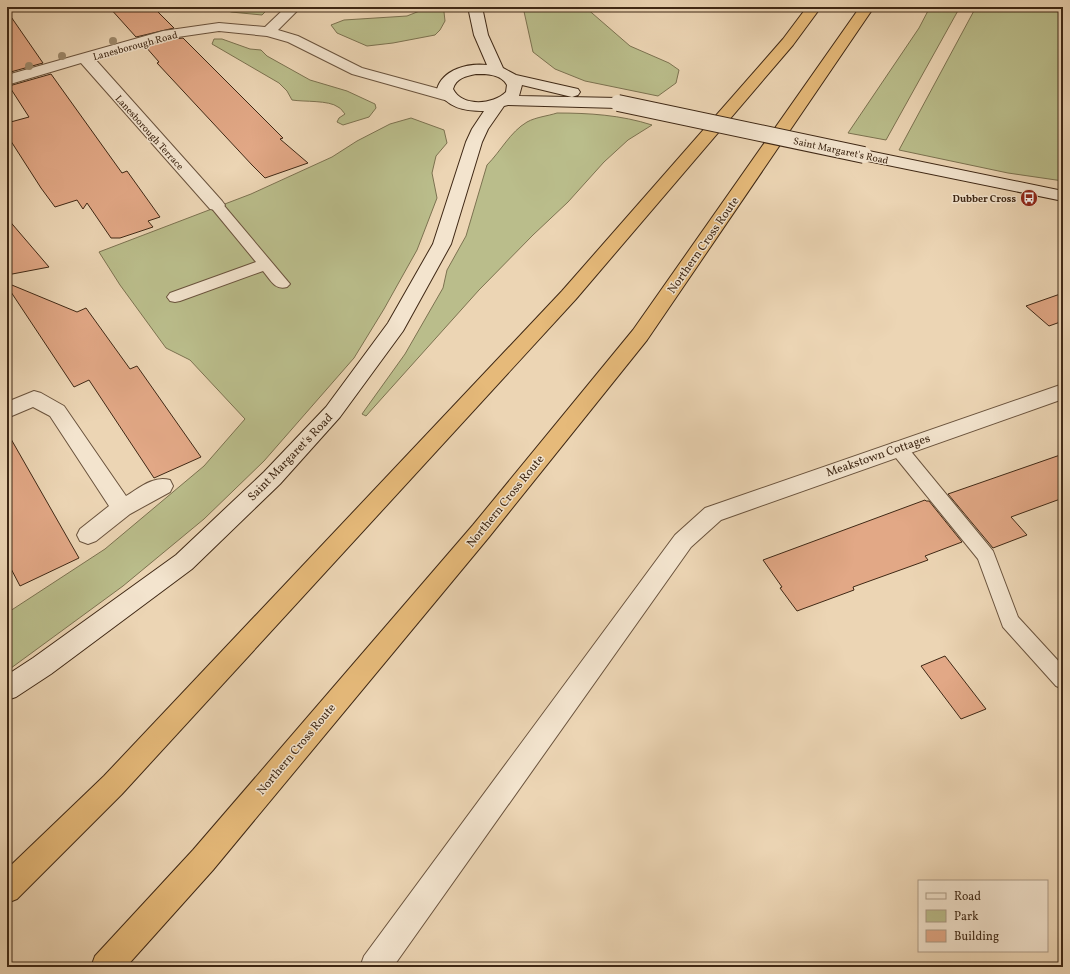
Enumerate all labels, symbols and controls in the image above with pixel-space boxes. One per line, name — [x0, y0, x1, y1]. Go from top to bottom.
street label: Lanesborough Road — [91, 28, 180, 64]
street label: Lanesborough Terrace — [112, 92, 187, 173]
street label: Saint Margaret's Road — [792, 134, 890, 168]
bus stop icon: Dubber Cross — [1019, 188, 1039, 208]
place label: Dubber Cross — [953, 192, 1016, 206]
street label: Northern Cross Route — [664, 194, 743, 297]
street label: Saint Margaret's Road — [245, 410, 337, 505]
street label: Meakstown Cottages — [824, 431, 932, 481]
street label: Northern Cross Route — [463, 452, 548, 551]
street label: Northern Cross Route — [254, 700, 340, 799]
legend — [918, 880, 1048, 952]
text: Road — [954, 889, 981, 905]
text: Park — [954, 909, 979, 925]
text: Building — [954, 929, 999, 945]

